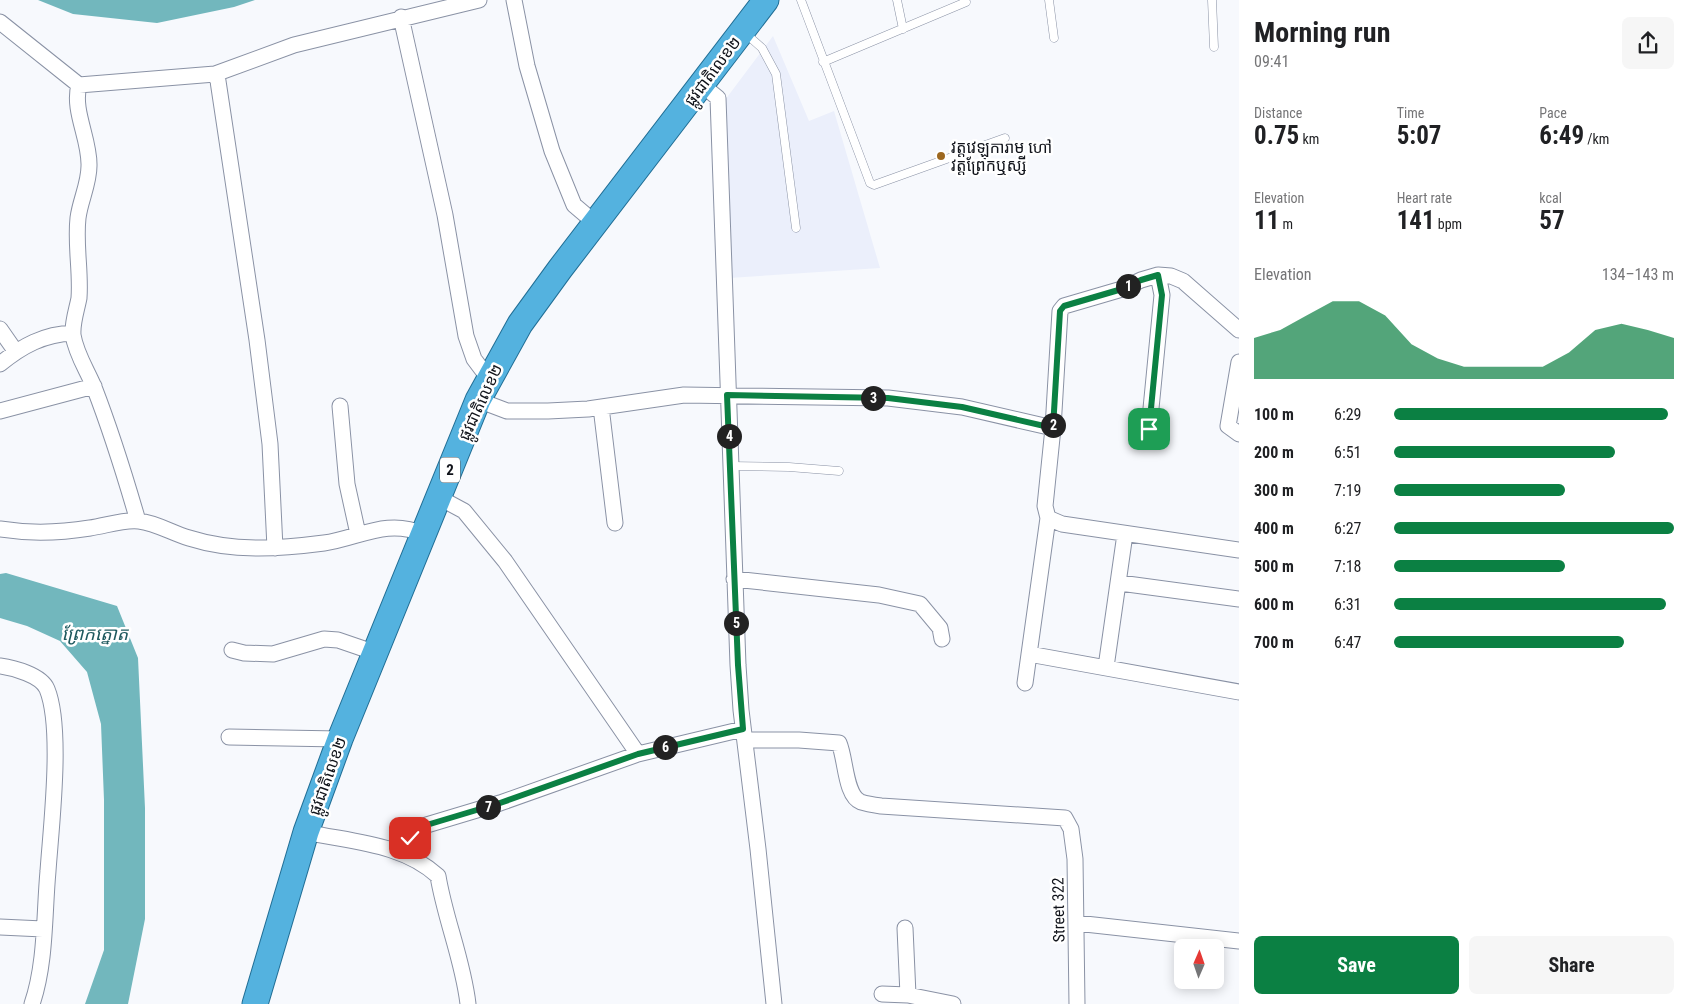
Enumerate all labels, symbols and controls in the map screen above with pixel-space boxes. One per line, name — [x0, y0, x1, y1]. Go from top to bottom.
text: Morning run — [1254, 16, 1390, 49]
button: share — [1622, 17, 1674, 69]
street label: ផ្លូវជាតិលេខ២ — [680, 33, 748, 113]
text: 09:41 — [1254, 52, 1289, 71]
text: Distance — [1254, 105, 1302, 121]
text: Time — [1397, 105, 1424, 121]
text: Pace — [1539, 105, 1567, 121]
text: 0.75 — [1254, 121, 1299, 150]
text: 5:07 — [1397, 121, 1441, 150]
text: 6:49 — [1539, 121, 1584, 150]
text: km — [1299, 131, 1319, 147]
text: /km — [1584, 131, 1609, 147]
place label: វត្តវេឡុការាម ហៅ វត្តព្រែកឬស្សី — [951, 138, 1052, 175]
marker: វត្តវេឡុការាម ហៅ វត្តព្រែកឬស្សី — [935, 150, 947, 162]
text: Elevation — [1254, 190, 1304, 206]
text: Heart rate — [1397, 190, 1452, 206]
text: kcal — [1539, 190, 1562, 206]
text: 11 — [1254, 206, 1279, 235]
text: 141 — [1397, 206, 1435, 235]
text: 57 — [1539, 206, 1565, 235]
text: m — [1279, 216, 1293, 232]
text: bpm — [1435, 216, 1462, 232]
text: Elevation — [1254, 265, 1312, 284]
text: 134–143 m — [1602, 265, 1674, 284]
pin: 1 — [1116, 274, 1140, 298]
text: 1 — [1125, 278, 1132, 294]
street label: ផ្លូវជាតិលេខ២ — [455, 361, 511, 445]
pin: 3 — [860, 386, 886, 410]
text: 3 — [870, 390, 877, 406]
text: 100 m — [1254, 405, 1294, 424]
text: 6:29 — [1334, 405, 1361, 424]
pin — [1128, 408, 1170, 450]
pin: 2 — [1040, 412, 1066, 438]
icon: arrive — [1135, 415, 1163, 443]
text: 2 — [1050, 417, 1057, 433]
pin: 4 — [716, 424, 742, 448]
text: 4 — [726, 428, 733, 444]
text: 200 m — [1254, 443, 1294, 462]
text: 6:51 — [1334, 443, 1361, 462]
road number: 2 — [440, 458, 460, 482]
text: 300 m — [1254, 481, 1294, 500]
text: 7:19 — [1334, 481, 1361, 500]
text: 400 m — [1254, 519, 1294, 538]
text: 6:27 — [1334, 519, 1361, 538]
text: 500 m — [1254, 557, 1294, 576]
text: 7:18 — [1334, 557, 1361, 576]
text: 600 m — [1254, 595, 1294, 614]
text: 6:31 — [1334, 595, 1361, 614]
pin: 5 — [724, 610, 748, 636]
text: 5 — [733, 615, 740, 631]
water label: ព្រែកត្នោត — [62, 623, 130, 645]
text: 700 m — [1254, 633, 1294, 652]
text: 6:47 — [1334, 633, 1361, 652]
street label: ផ្លូវជាតិលេខ២ — [305, 734, 355, 820]
pin: 6 — [652, 734, 678, 760]
text: 6 — [662, 739, 669, 755]
pin: 7 — [476, 794, 500, 820]
text: 7 — [485, 799, 492, 815]
pin — [389, 817, 431, 859]
icon: check — [396, 824, 424, 852]
street label: Street 322 — [1048, 877, 1069, 943]
button: Save — [1254, 936, 1459, 994]
button: Share — [1469, 936, 1674, 994]
north arrow — [1174, 939, 1224, 989]
map controls — [1174, 939, 1224, 989]

